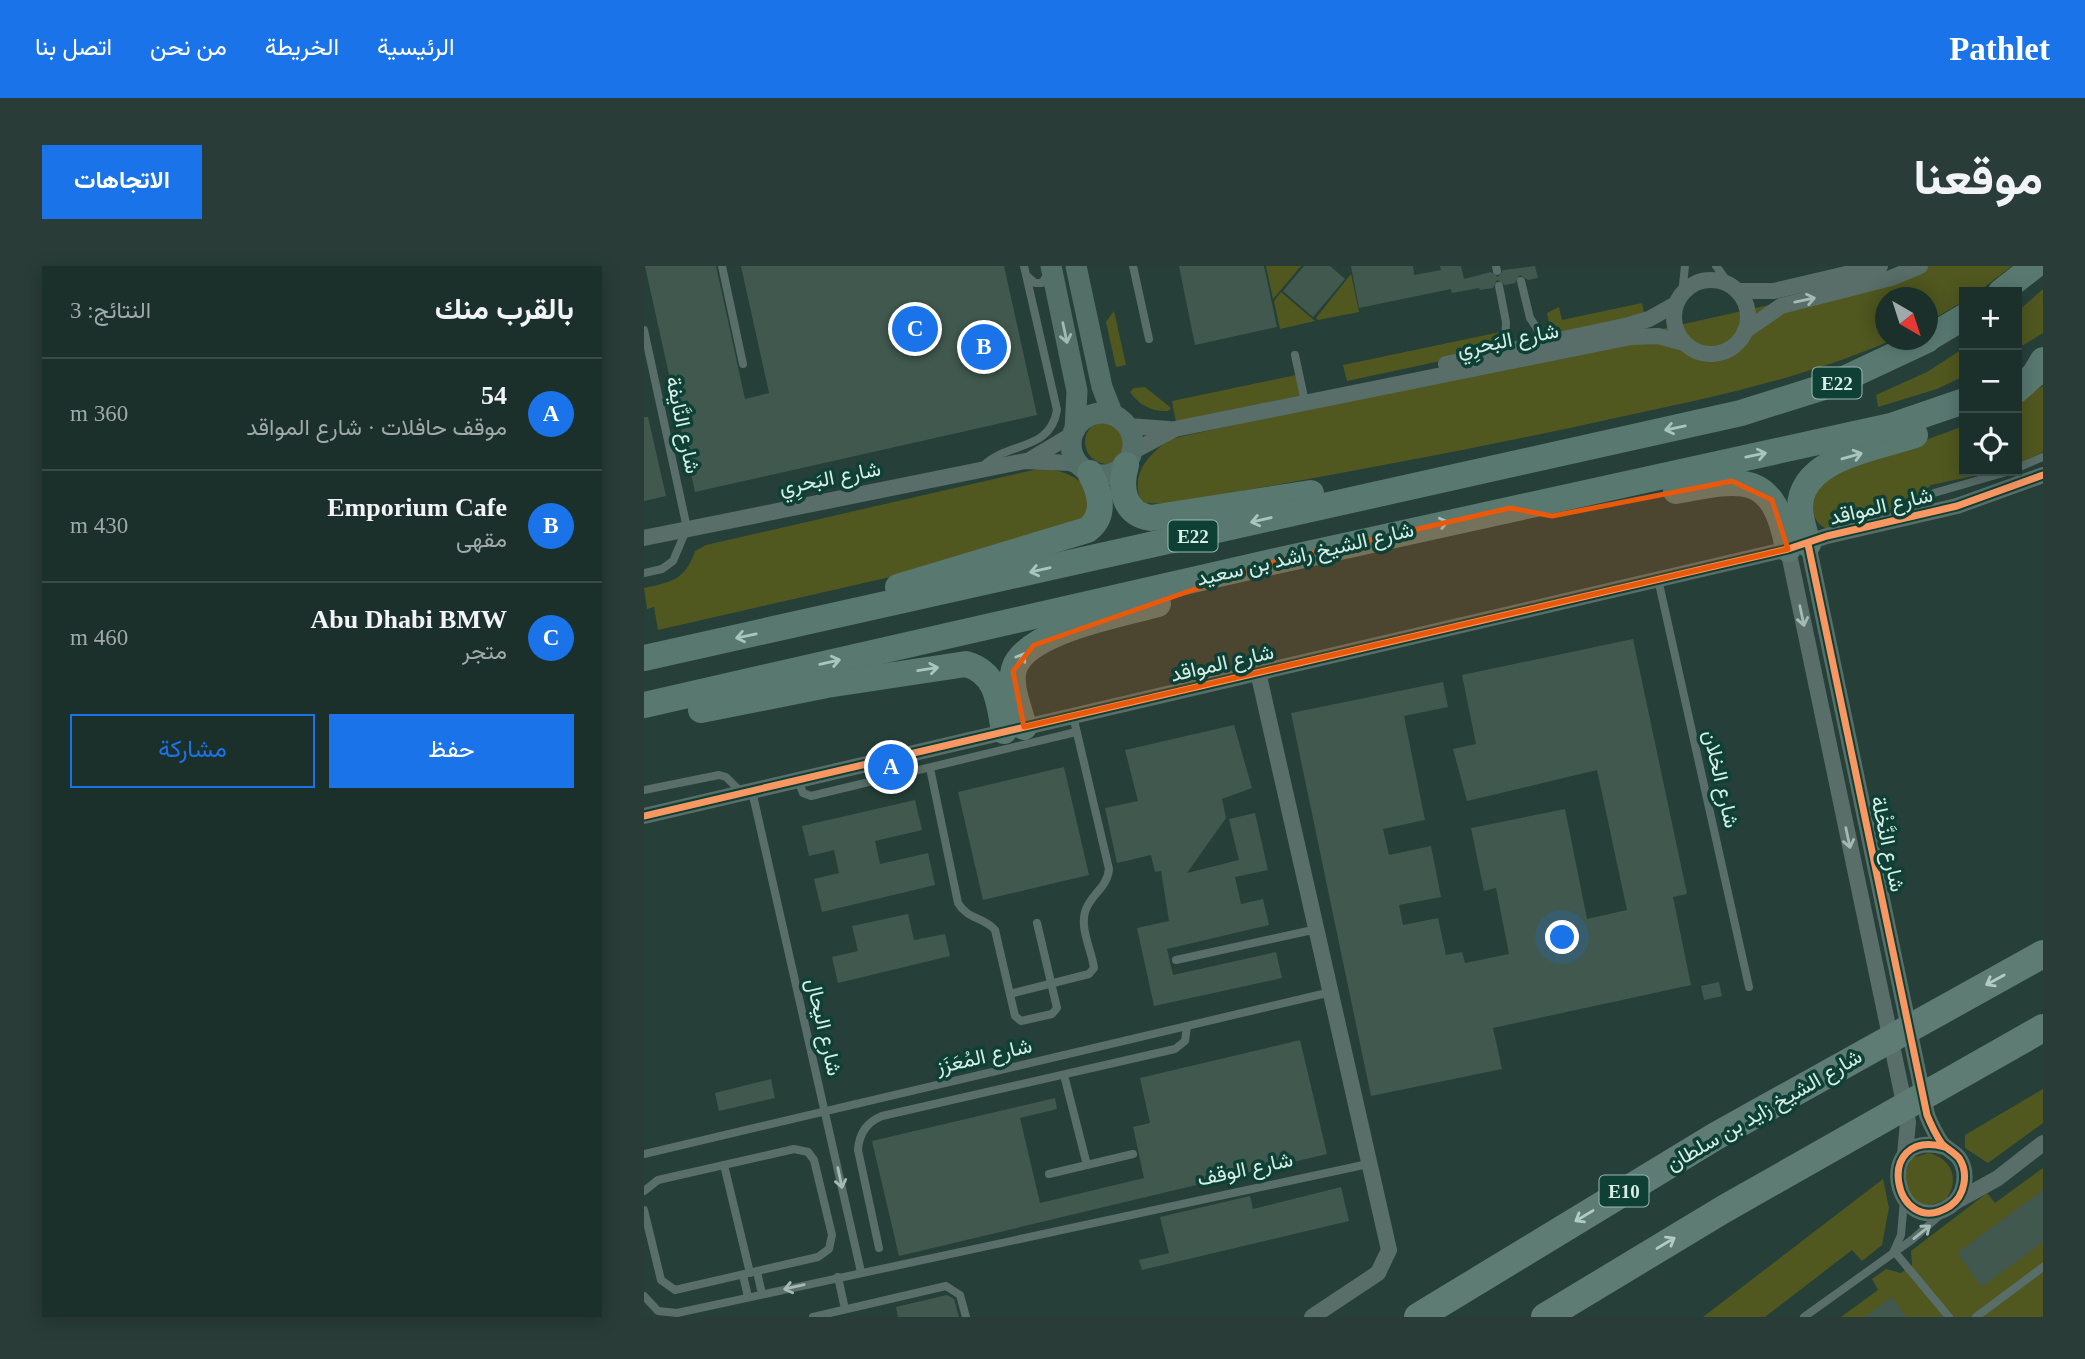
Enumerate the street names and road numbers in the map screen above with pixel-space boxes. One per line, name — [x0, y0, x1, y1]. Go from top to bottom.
street label: شارع البَحرِي — [1455, 318, 1562, 367]
road number: E22 — [1812, 368, 1862, 398]
street label: شارع النَّايفة — [659, 374, 705, 476]
street label: شارع البَحرِي — [777, 456, 884, 505]
street label: شارع المواقد — [1827, 482, 1936, 531]
street label: شارع الشيخ راشد بن سعيد — [1194, 517, 1416, 593]
road number: E22 — [1168, 520, 1218, 552]
street label: شارع المواقد — [1168, 639, 1277, 688]
street label: شارع الخلان — [1696, 728, 1744, 831]
street label: شارع النَّخْلة — [1864, 794, 1910, 895]
street label: شارع اليحال — [799, 976, 847, 1079]
street label: شارع المُعَزَز — [933, 1033, 1035, 1081]
street label: شارع الشيخ زايد بن سلطان — [1662, 1044, 1867, 1178]
street label: شارع الوقف — [1195, 1147, 1295, 1193]
road number: E10 — [1600, 1175, 1648, 1206]

